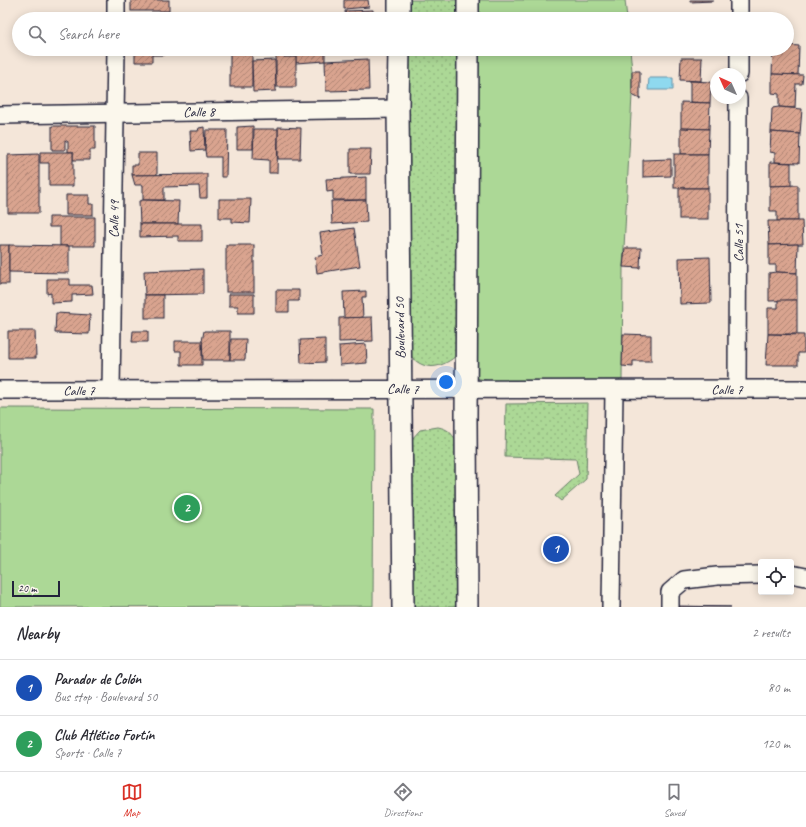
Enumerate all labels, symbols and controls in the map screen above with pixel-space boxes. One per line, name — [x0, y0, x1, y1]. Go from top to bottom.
search box — [12, 12, 794, 56]
icon: search — [26, 23, 48, 45]
text: Search here — [58, 25, 119, 44]
north arrow — [710, 68, 746, 104]
street label: Calle 8 — [183, 103, 217, 121]
street label: Calle 49 — [105, 198, 123, 238]
street label: Calle 51 — [730, 223, 747, 262]
street label: Boulevard 50 — [391, 295, 409, 359]
your location — [436, 372, 456, 392]
street label: Calle 7 — [387, 380, 420, 398]
street label: Calle 7 — [711, 381, 744, 398]
street label: Calle 7 — [63, 382, 96, 399]
pin: 2 — [174, 493, 200, 523]
pin: 1 — [543, 534, 569, 564]
map controls — [758, 559, 794, 595]
button: locate — [758, 559, 794, 595]
scale bar — [12, 579, 60, 598]
text: 20 m — [18, 581, 37, 595]
text: Nearby — [16, 623, 59, 644]
text: 2 results — [752, 625, 790, 641]
text: Parador de Colón — [54, 670, 141, 689]
text: 1 — [26, 680, 32, 696]
text: 80 m — [768, 680, 790, 696]
text: Bus stop · Boulevard 50 — [54, 689, 157, 705]
text: Club Atlético Fortín — [54, 726, 154, 745]
text: 2 — [26, 736, 32, 752]
text: 120 m — [762, 736, 790, 752]
text: Sports · Calle 7 — [54, 745, 121, 761]
tab: Map — [121, 781, 143, 819]
tab: Directions — [384, 781, 422, 819]
tab: Saved — [663, 781, 685, 819]

